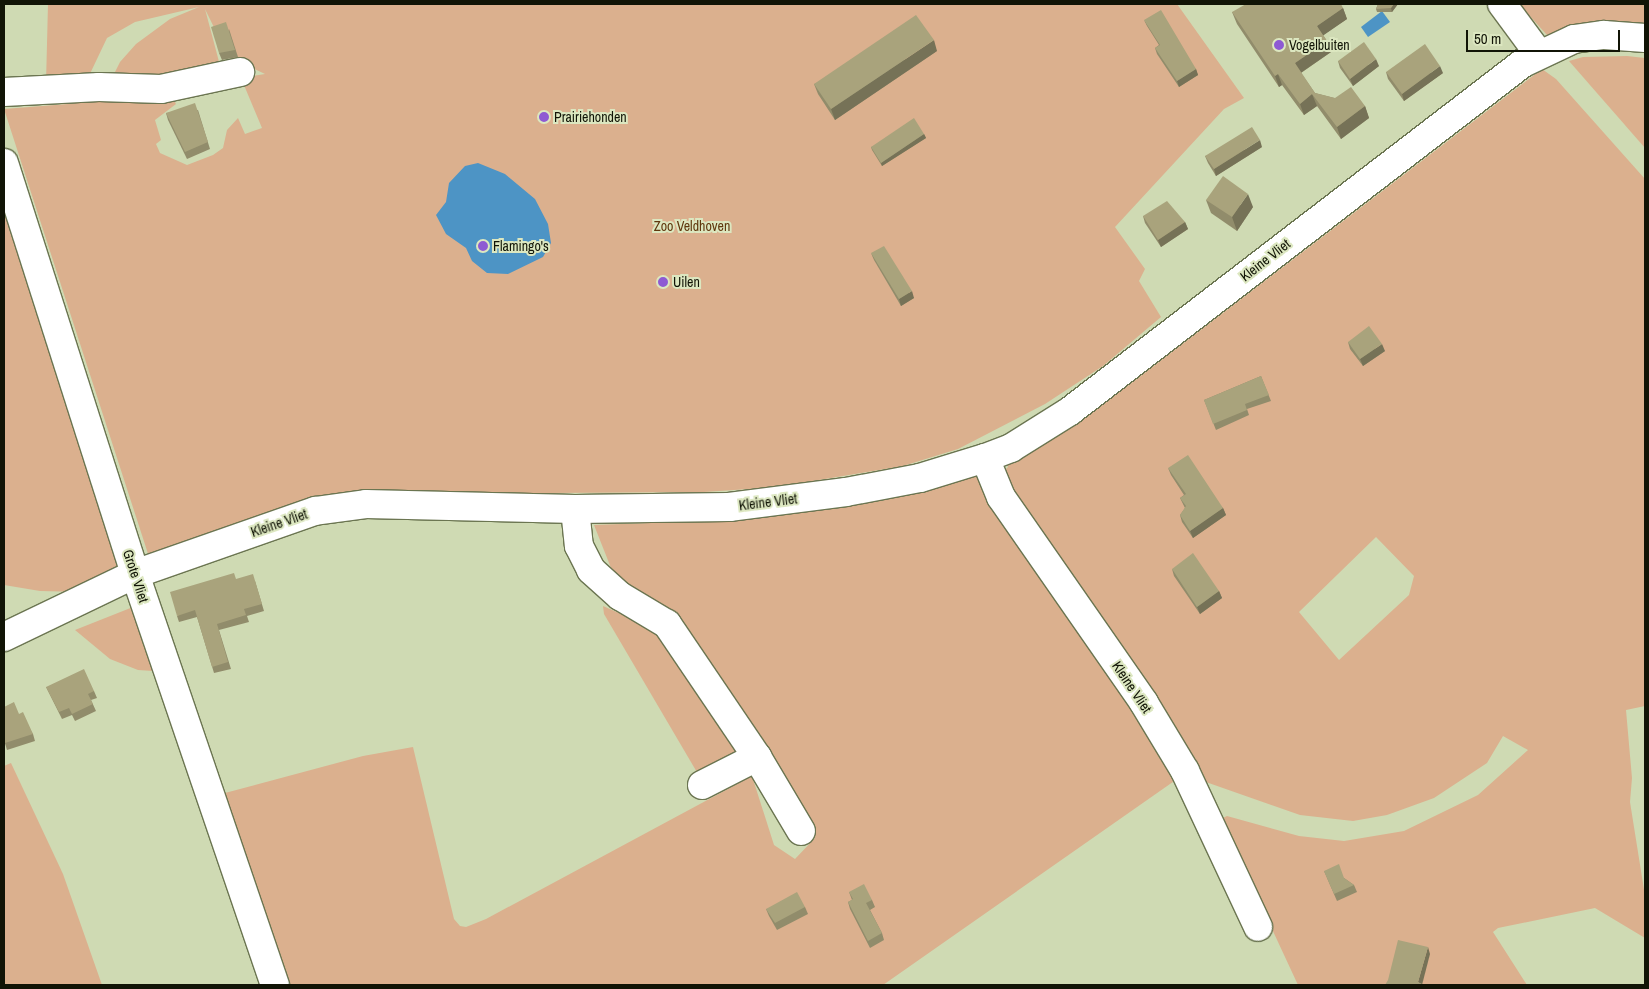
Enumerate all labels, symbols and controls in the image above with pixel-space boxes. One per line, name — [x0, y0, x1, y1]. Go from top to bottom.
scale bar — [1469, 20, 1623, 52]
text: 50 m — [1474, 28, 1501, 49]
place label: Vogelbuiten — [1289, 37, 1350, 53]
marker: Vogelbuiten — [1273, 39, 1285, 51]
place label: Prairiehonden — [554, 109, 627, 125]
marker: Prairiehonden — [538, 111, 550, 123]
park label: Zoo Veldhoven — [654, 218, 730, 234]
street label: Kleine Vliet — [1237, 235, 1293, 285]
place label: Flamingo's — [493, 238, 549, 254]
marker: Flamingo's — [477, 240, 489, 252]
place label: Uilen — [673, 274, 700, 290]
marker: Uilen — [657, 276, 669, 288]
street label: Kleine Vliet — [738, 490, 798, 514]
street label: Kleine Vliet — [249, 505, 309, 541]
street label: Grote Vliet — [120, 547, 152, 605]
street label: Kleine Vliet — [1109, 658, 1155, 716]

